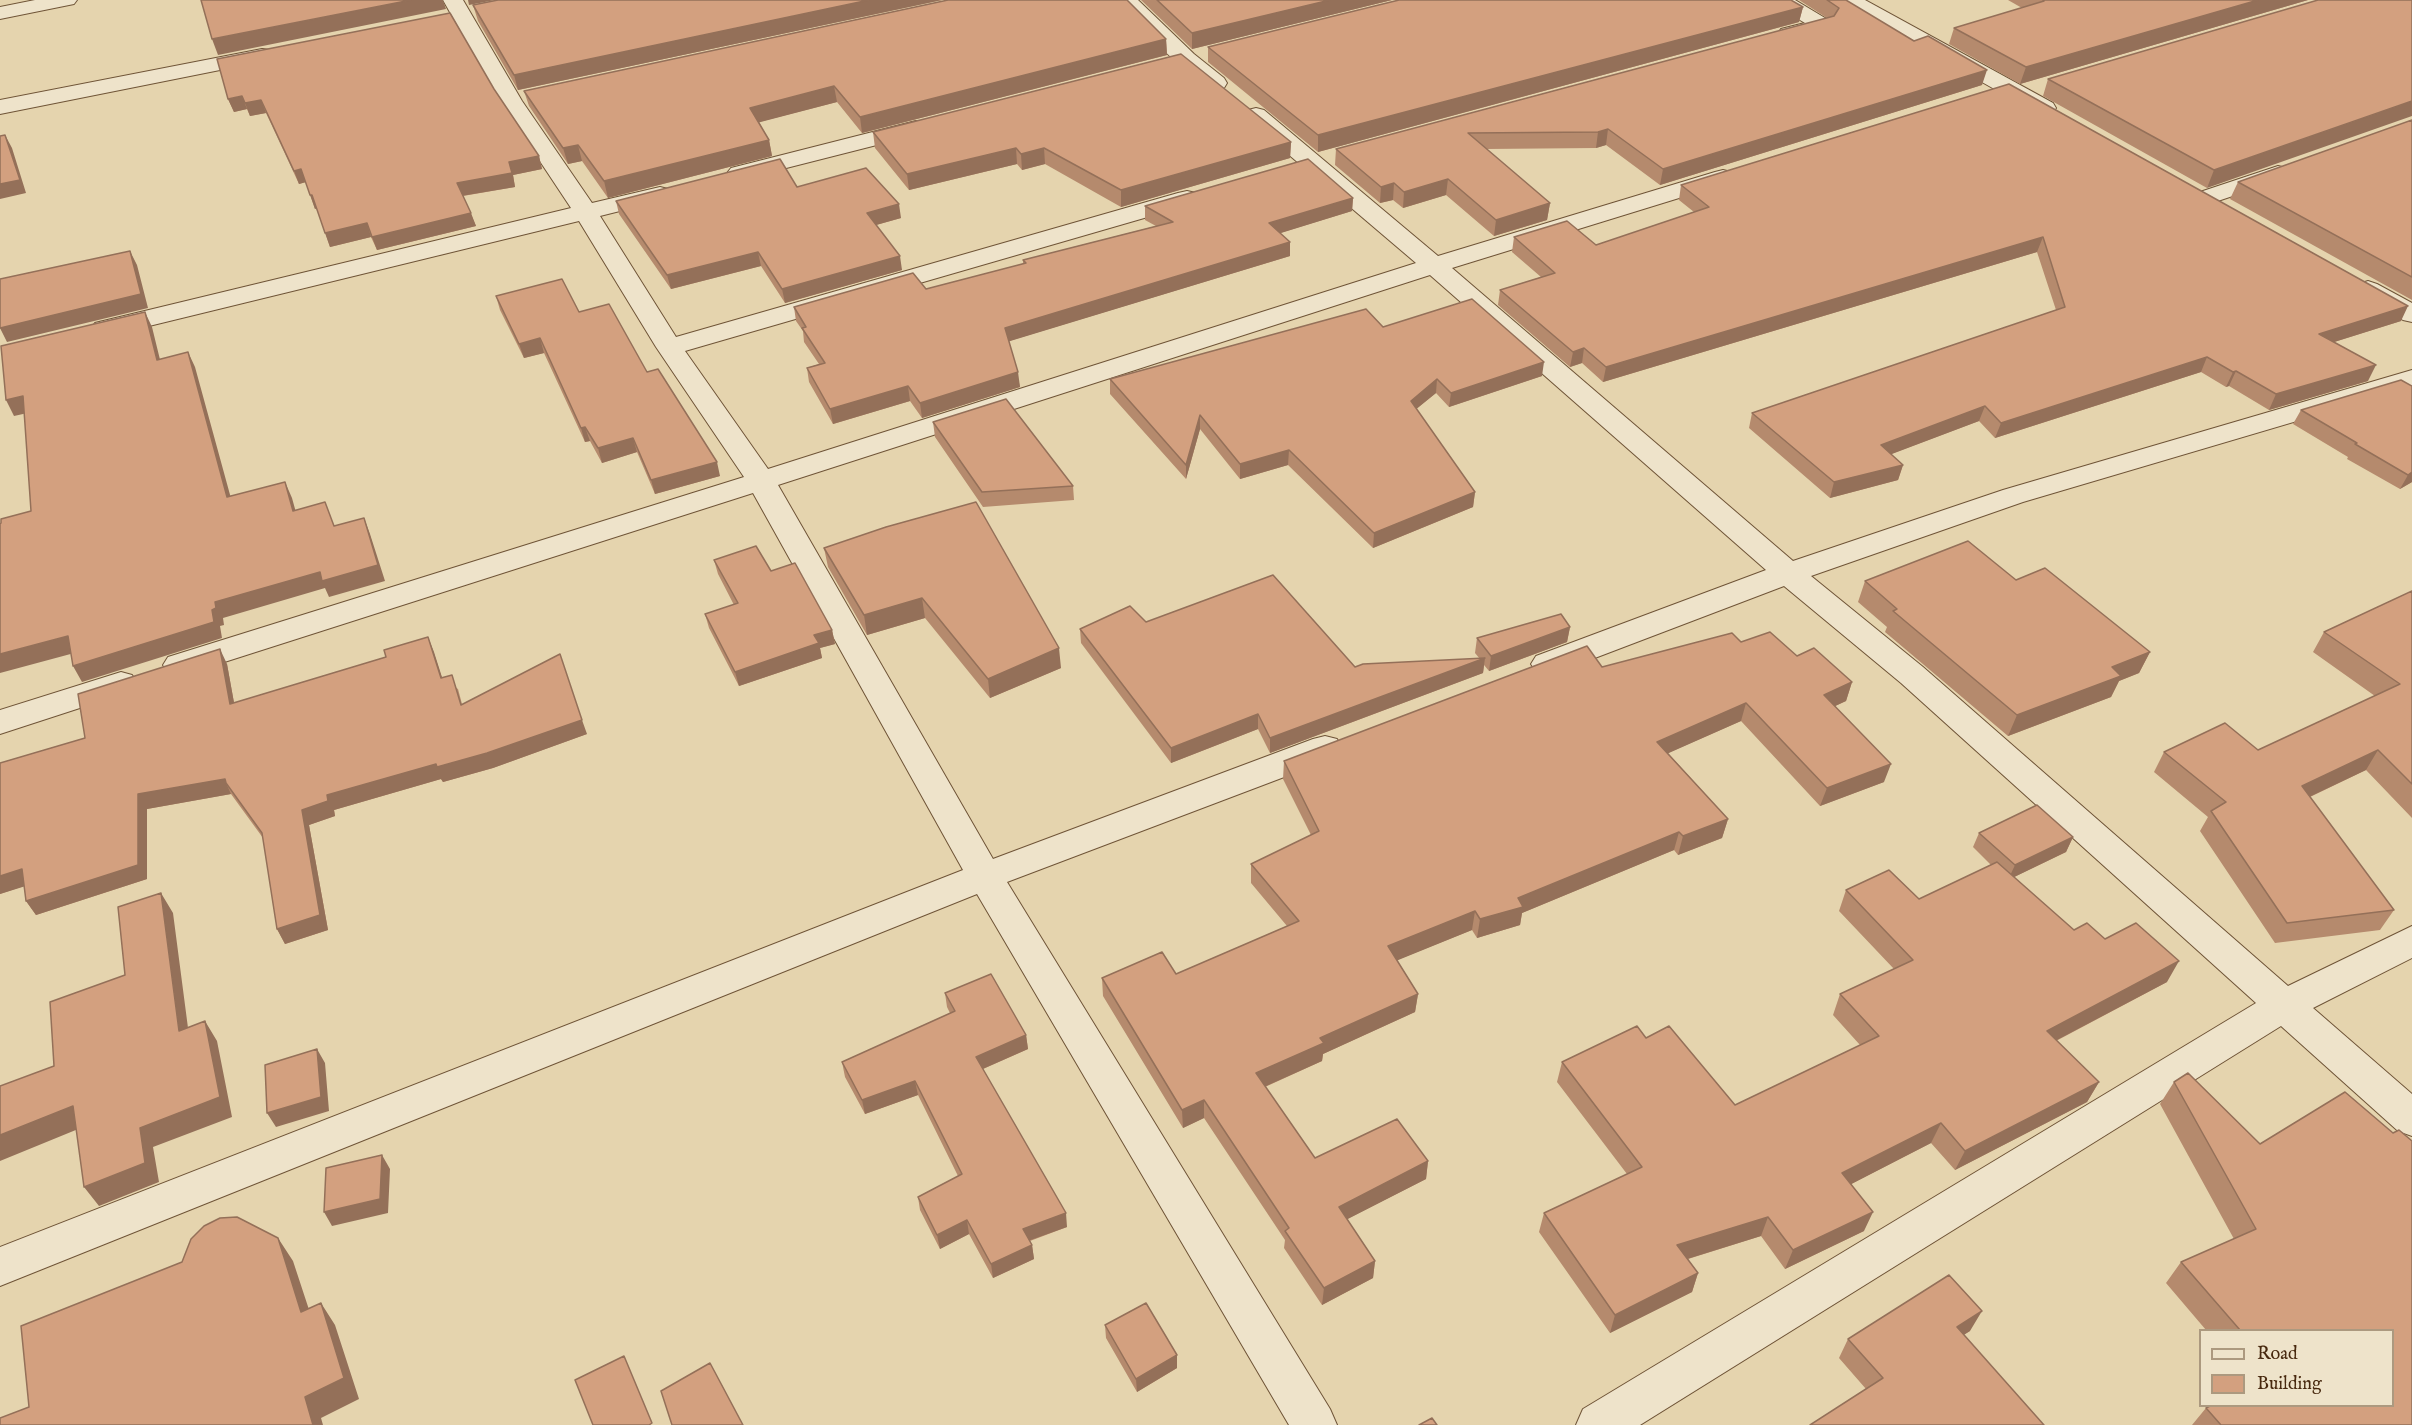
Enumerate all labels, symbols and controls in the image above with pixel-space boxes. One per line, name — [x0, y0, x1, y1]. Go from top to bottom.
legend — [2199, 1329, 2394, 1407]
text: Road — [2257, 1343, 2298, 1366]
text: Building — [2257, 1373, 2322, 1396]

